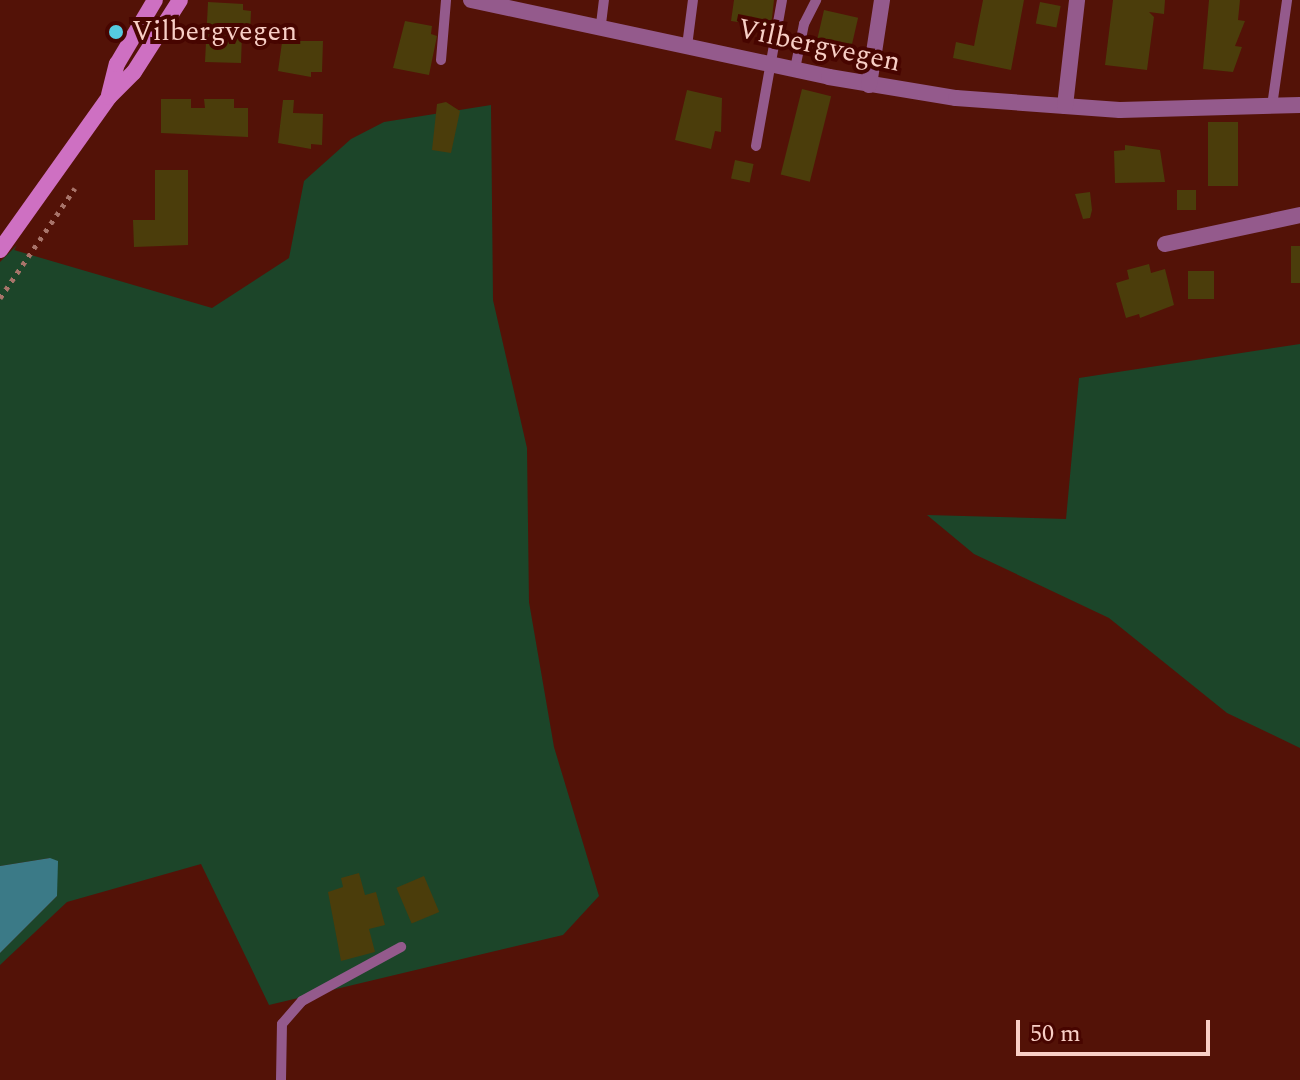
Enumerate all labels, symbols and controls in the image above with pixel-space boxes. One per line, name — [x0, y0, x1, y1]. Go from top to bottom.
street label: Vilbergvegen — [735, 12, 903, 80]
place label: Vilbergvegen — [132, 15, 297, 49]
marker: Vilbergvegen — [107, 23, 125, 41]
scale bar — [1020, 1004, 1214, 1054]
text: 50 m — [1030, 1016, 1081, 1052]

